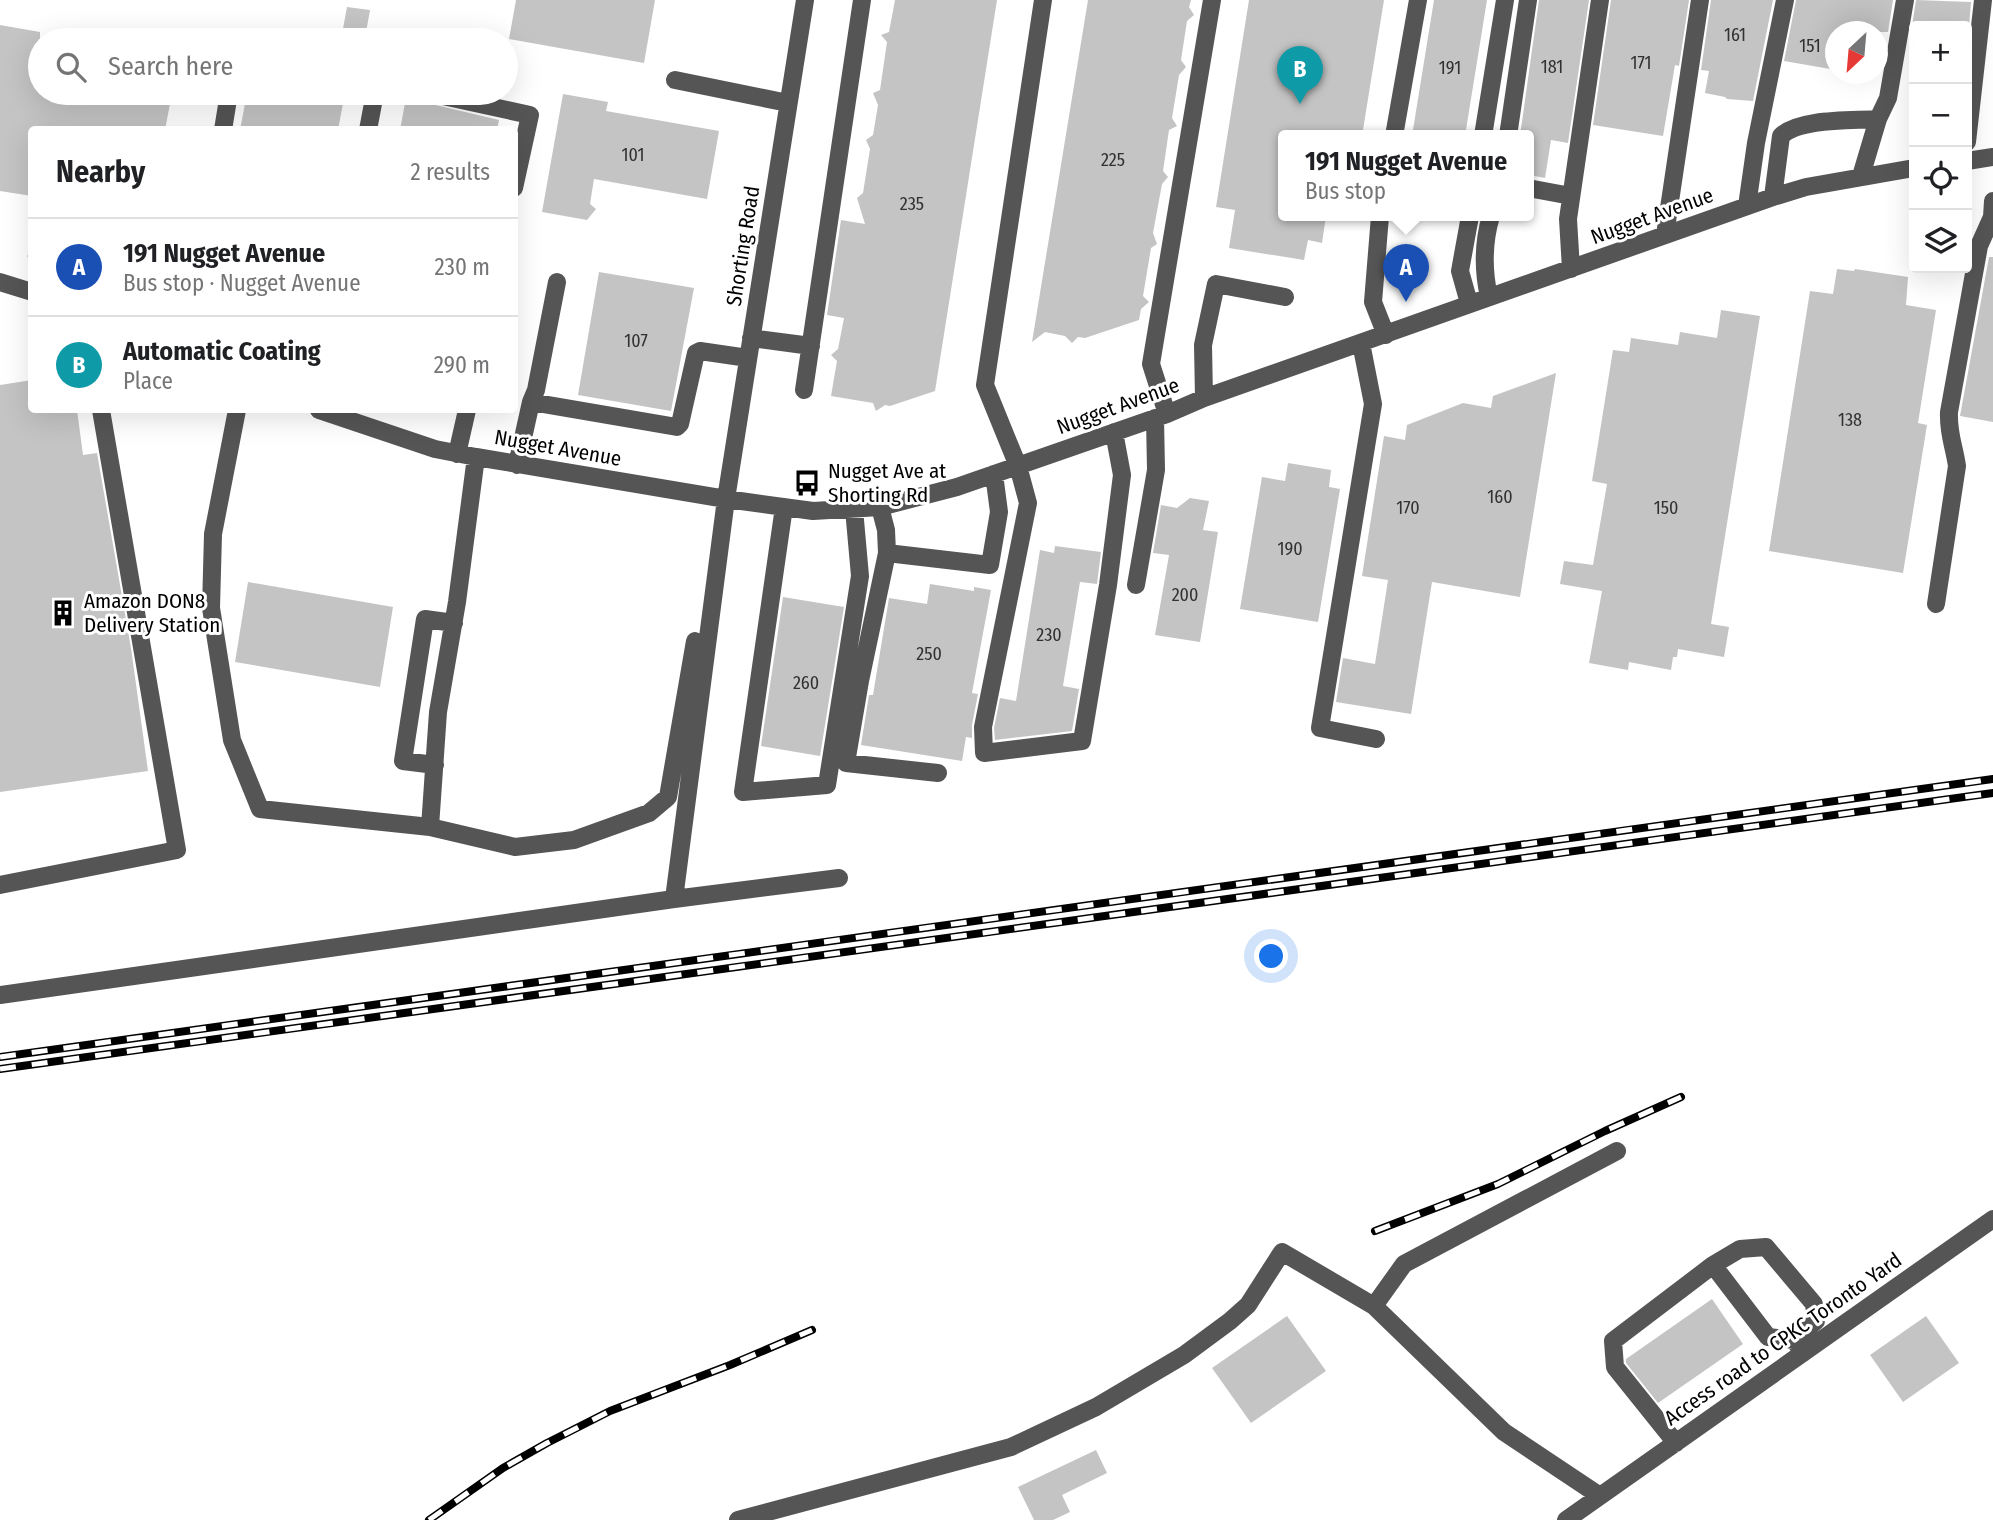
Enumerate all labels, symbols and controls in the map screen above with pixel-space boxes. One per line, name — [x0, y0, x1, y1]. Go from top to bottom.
north arrow — [1825, 21, 1888, 84]
map controls — [1909, 21, 1972, 273]
button: + — [1909, 21, 1972, 84]
house number: 161 — [1724, 24, 1746, 46]
search box — [28, 28, 518, 105]
house number: 151 — [1799, 35, 1821, 57]
pin: B — [1277, 46, 1323, 104]
icon: search — [52, 48, 90, 86]
text: Search here — [108, 51, 233, 82]
house number: 171 — [1630, 52, 1652, 74]
house number: 181 — [1541, 56, 1563, 78]
house number: 191 — [1439, 57, 1461, 79]
button: − — [1909, 84, 1972, 147]
popup — [1278, 130, 1534, 221]
house number: 101 — [622, 144, 644, 166]
text: 191 Nugget Avenue — [1305, 146, 1507, 177]
button: locate — [1909, 147, 1972, 210]
house number: 225 — [1101, 149, 1125, 171]
text: Nearby — [56, 154, 145, 190]
text: 2 results — [410, 158, 490, 186]
text: Bus stop — [1305, 177, 1386, 205]
street label: Nugget Avenue — [1587, 182, 1717, 250]
street label: Shorting Road — [721, 184, 765, 308]
house number: 235 — [900, 193, 924, 215]
button: layers — [1909, 210, 1972, 273]
text: 191 Nugget Avenue — [123, 238, 325, 269]
pin: A — [1383, 244, 1429, 302]
text: A — [73, 253, 85, 281]
text: 230 m — [434, 253, 490, 281]
text: Bus stop · Nugget Avenue — [123, 269, 361, 297]
house number: 107 — [624, 330, 648, 352]
text: Automatic Coating — [123, 336, 321, 367]
text: B — [73, 351, 85, 379]
text: 290 m — [434, 351, 490, 379]
text: Place — [123, 367, 173, 395]
street label: Nugget Avenue — [1053, 372, 1183, 440]
house number: 138 — [1838, 409, 1862, 431]
street label: Nugget Avenue — [493, 424, 623, 472]
place label: Nugget Ave at Shorting Rd — [828, 458, 946, 508]
bus stop icon: Nugget Ave at Shorting Rd — [792, 468, 822, 498]
house number: 160 — [1487, 486, 1513, 508]
house number: 170 — [1396, 497, 1420, 519]
house number: 150 — [1654, 497, 1678, 519]
house number: 190 — [1277, 538, 1303, 560]
house number: 200 — [1172, 584, 1198, 606]
place label: Amazon DON8 Delivery Station — [84, 588, 220, 638]
building icon: Amazon DON8 Delivery Station — [48, 598, 78, 628]
house number: 230 — [1036, 624, 1062, 646]
house number: 250 — [916, 643, 942, 665]
house number: 260 — [793, 672, 819, 694]
your location — [1254, 939, 1288, 973]
street label: Access road to CPKC Toronto Yard — [1659, 1247, 1907, 1431]

